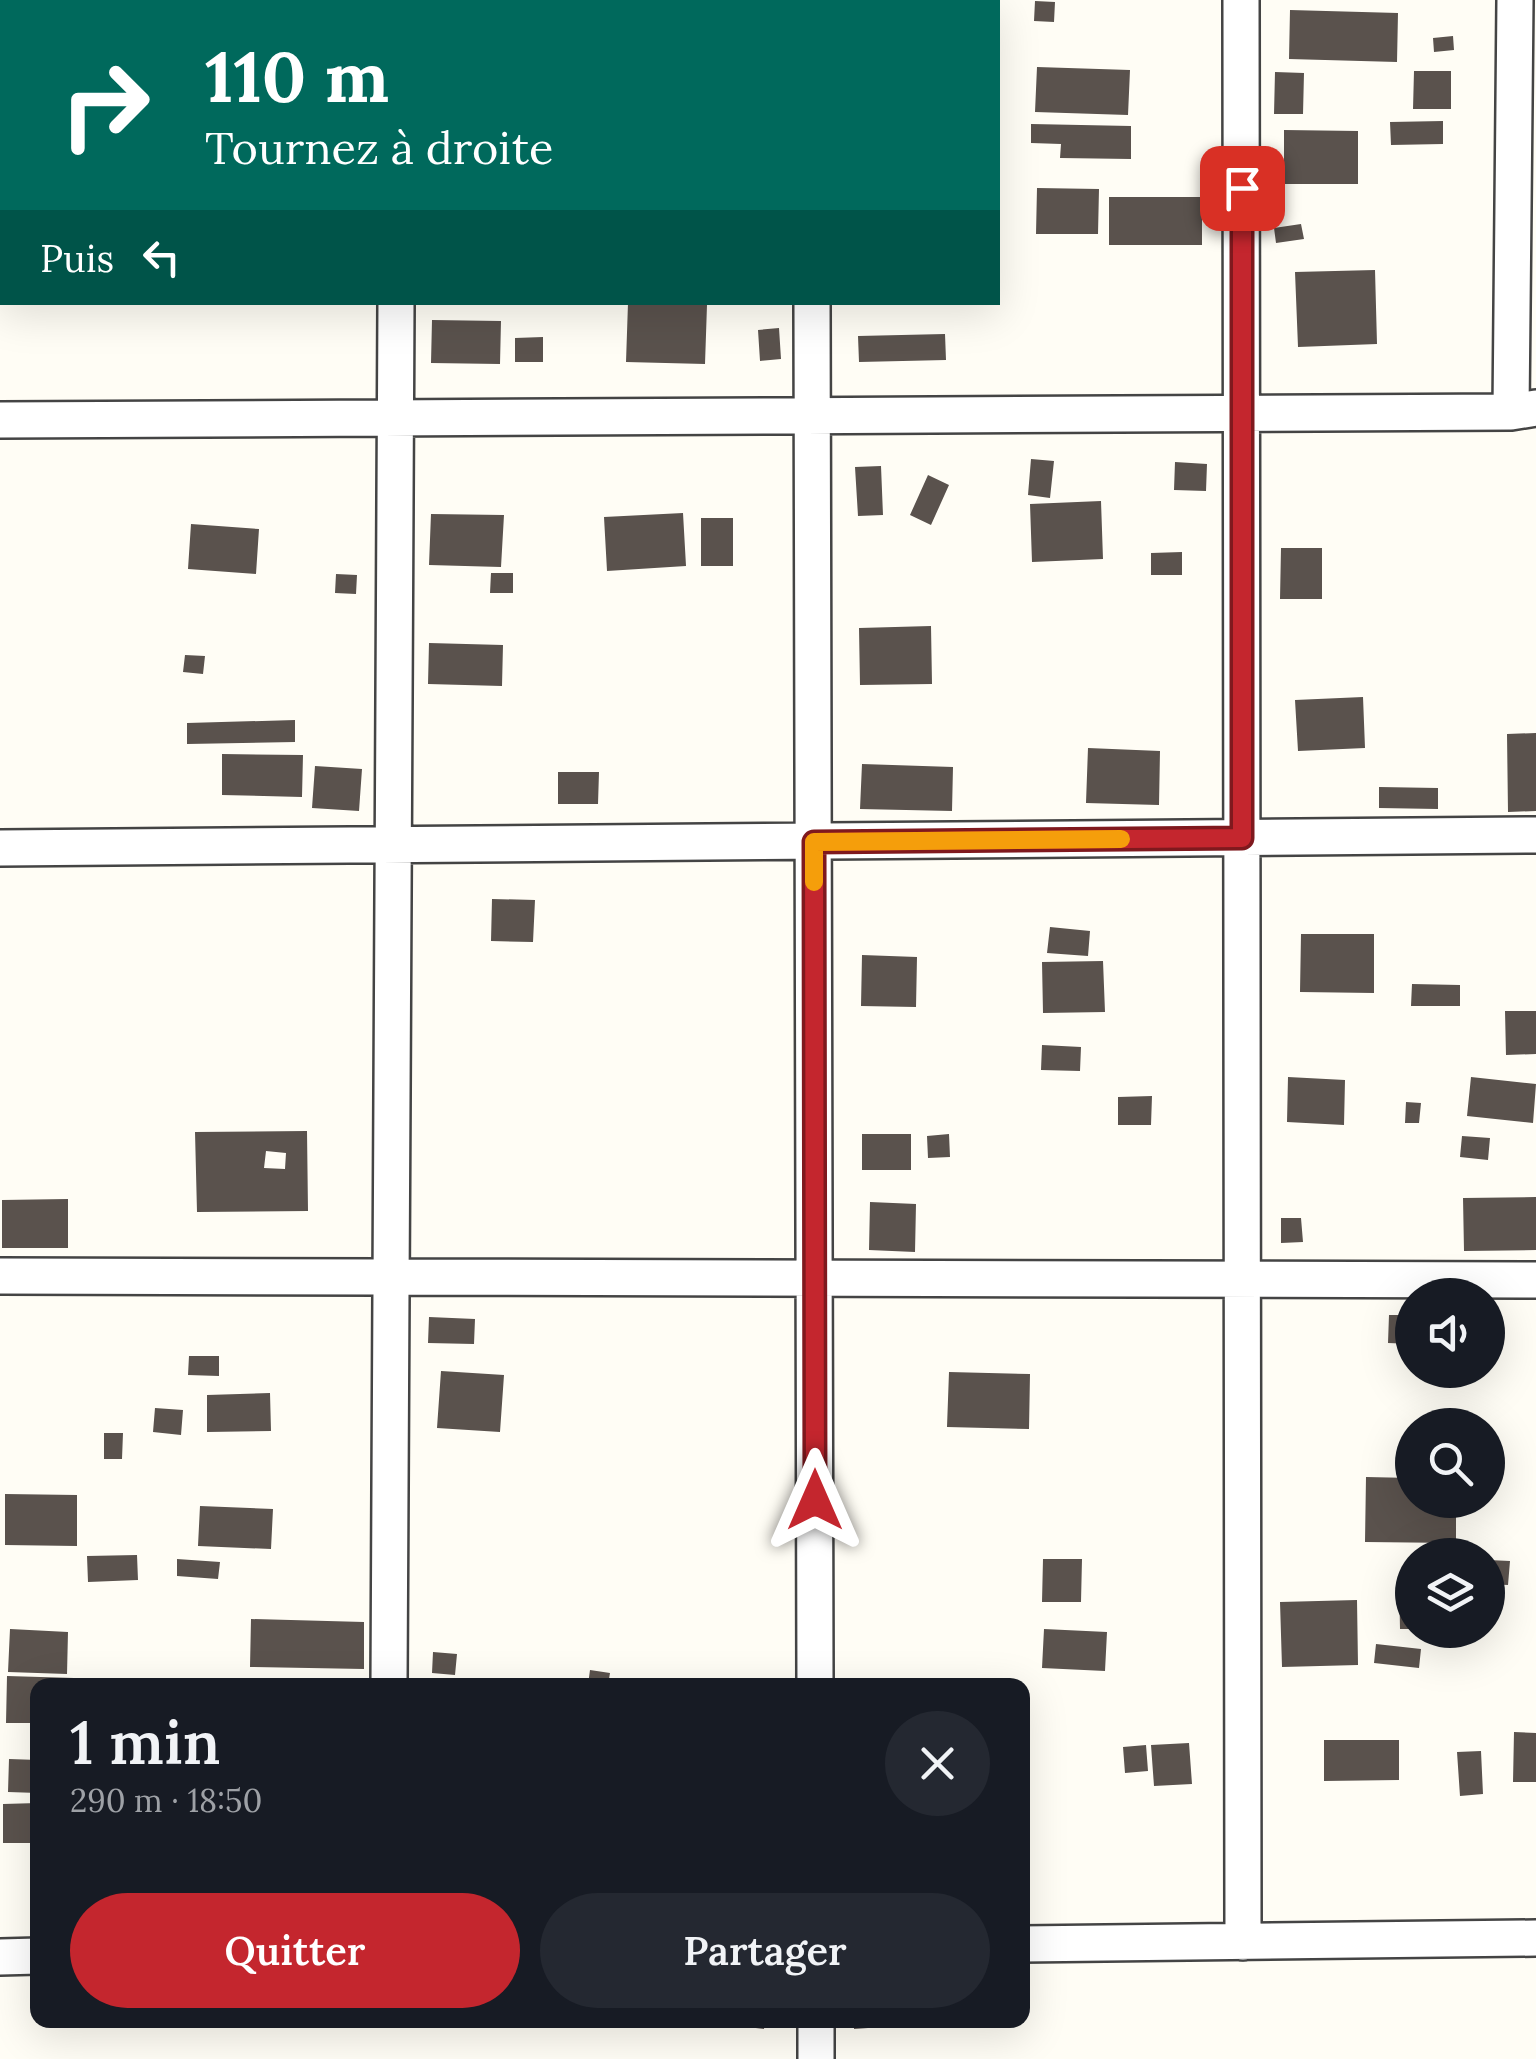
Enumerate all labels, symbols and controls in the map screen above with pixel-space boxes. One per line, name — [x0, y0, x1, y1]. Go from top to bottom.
text: 110 m — [205, 32, 389, 121]
icon: right — [40, 40, 170, 170]
text: Tournez à droite — [205, 119, 553, 176]
pin — [1200, 146, 1285, 231]
icon: arrive — [1215, 161, 1270, 216]
icon: left — [134, 230, 189, 285]
text: Puis — [40, 234, 114, 282]
map controls — [1395, 1278, 1505, 1648]
button: sound — [1395, 1278, 1505, 1388]
button: search — [1395, 1408, 1505, 1518]
position arrow — [763, 1448, 867, 1552]
button: layers — [1395, 1538, 1505, 1648]
text: 1 min — [70, 1704, 220, 1780]
button: close — [885, 1711, 990, 1816]
text: 290 m · 18:50 — [70, 1780, 262, 1821]
button: Quitter — [70, 1893, 520, 2008]
button: Partager — [540, 1893, 990, 2008]

